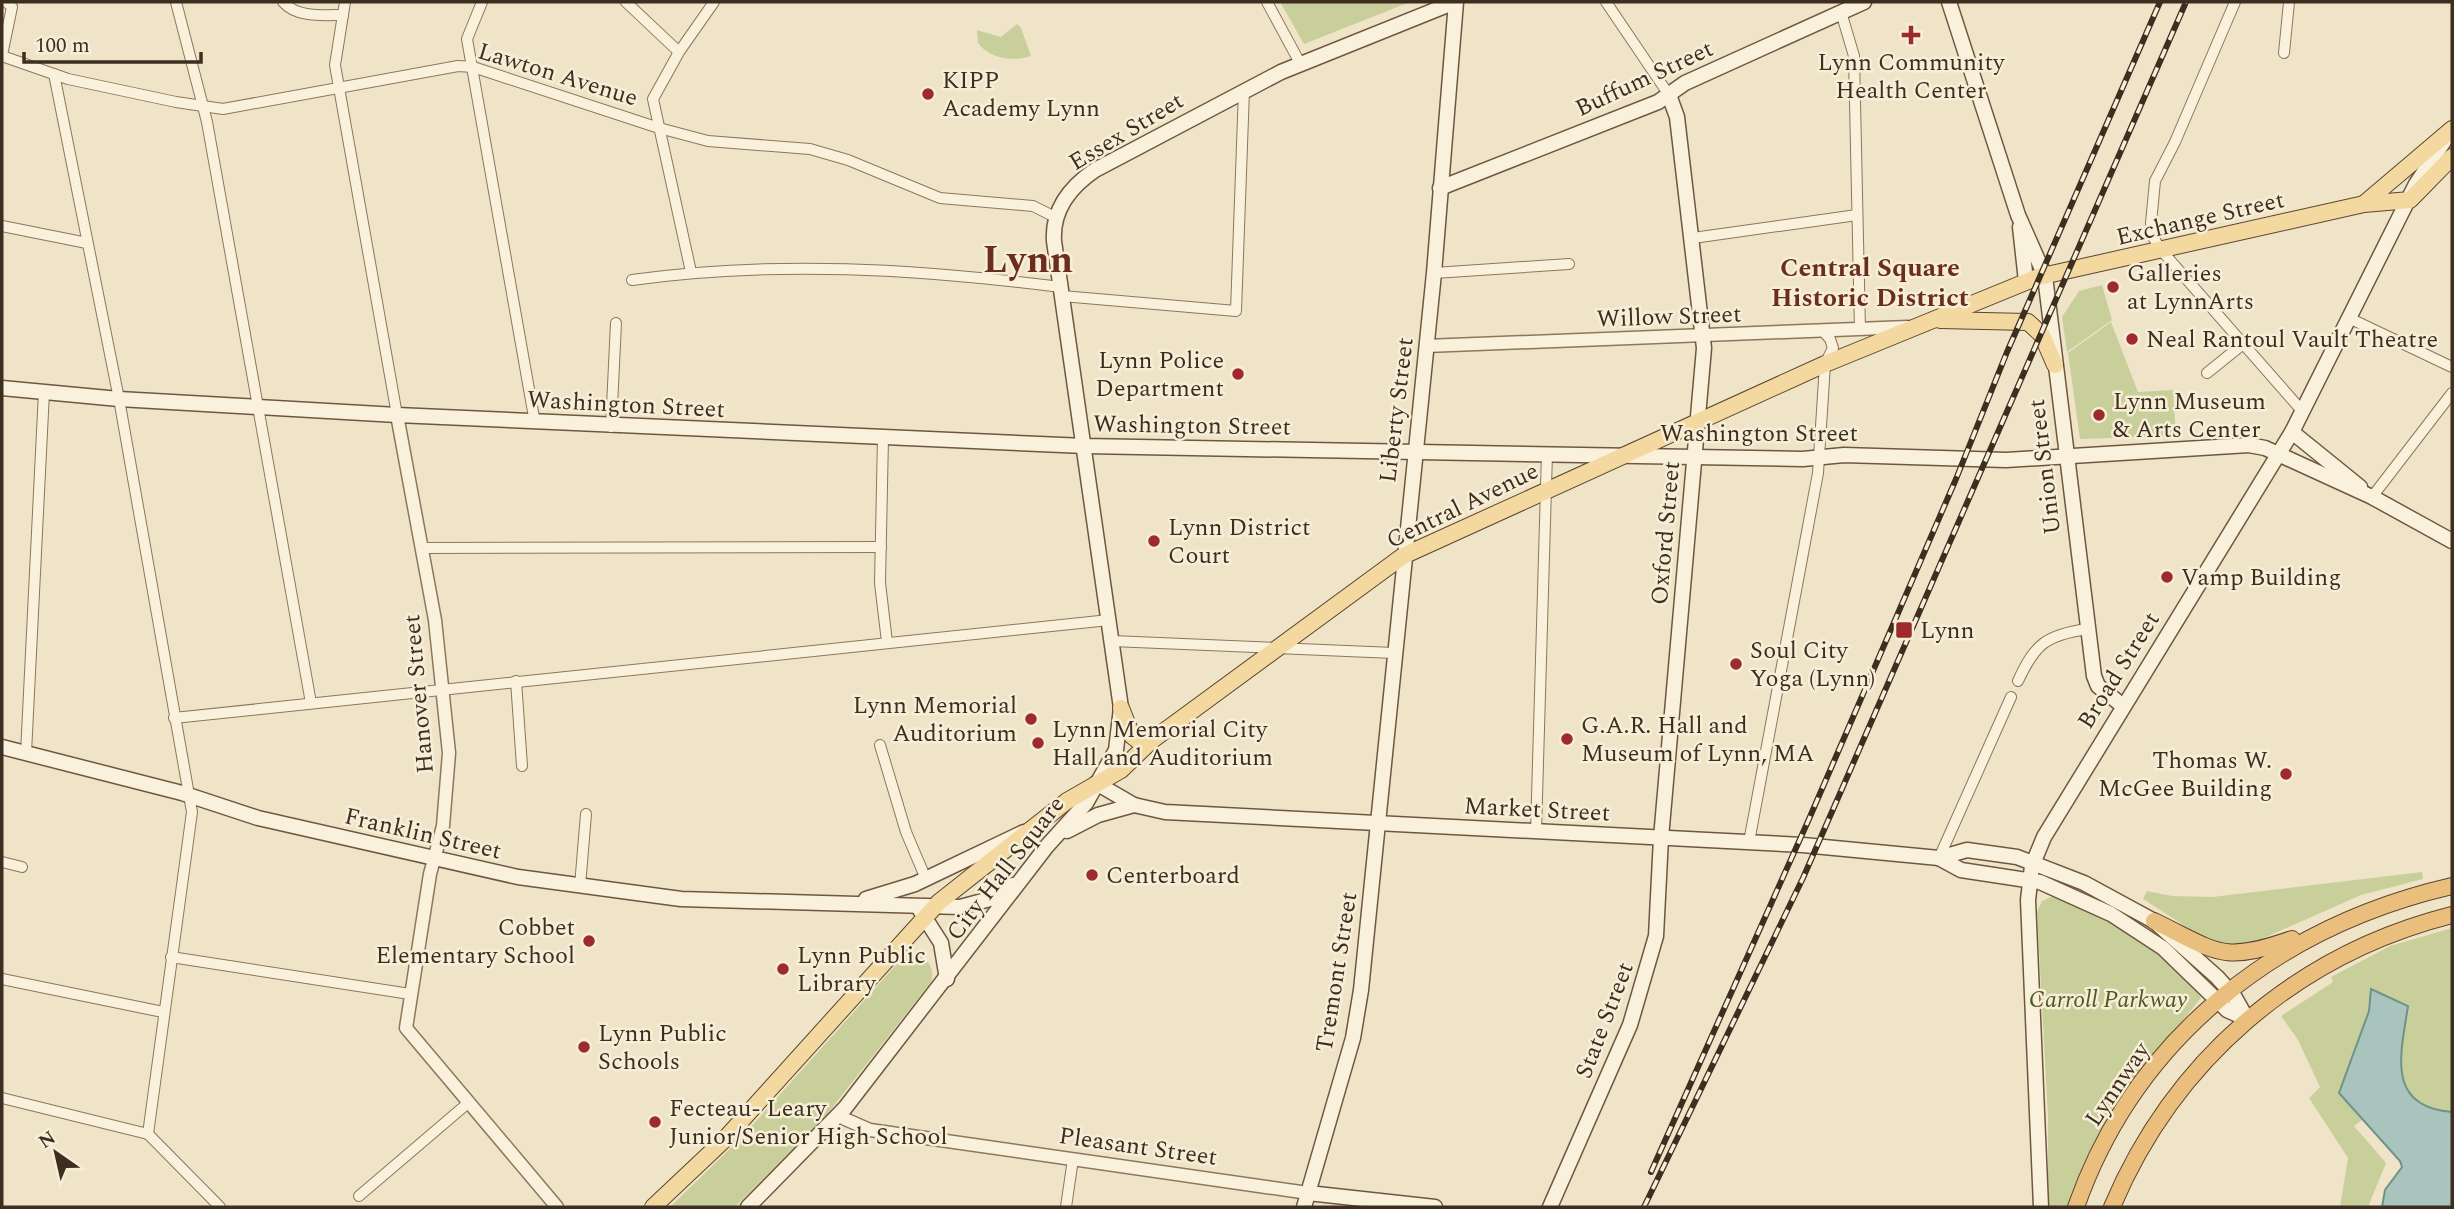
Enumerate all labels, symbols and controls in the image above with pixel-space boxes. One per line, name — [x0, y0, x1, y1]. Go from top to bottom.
scale bar — [24, 21, 201, 65]
marker: Lynn Community Health Center — [1901, 25, 1921, 45]
text: 100 m — [35, 30, 90, 62]
street label: Buffum Street — [1569, 31, 1719, 127]
street label: Lawton Avenue — [473, 34, 642, 116]
place label: Lynn Community Health Center — [1818, 45, 2006, 109]
place label: KIPP Academy Lynn — [942, 63, 1100, 127]
street label: Essex Street — [1062, 83, 1191, 180]
marker: KIPP Academy Lynn — [920, 86, 936, 102]
street label: Exchange Street — [2113, 182, 2288, 256]
district label: Lynn — [983, 232, 1073, 290]
district label: Central Square Historic District — [1771, 248, 1969, 318]
place label: Galleries at LynnArts — [2127, 256, 2254, 320]
marker: Galleries at LynnArts — [2105, 279, 2121, 295]
street label: Willow Street — [1596, 296, 1742, 338]
place label: Neal Rantoul Vault Theatre — [2146, 322, 2438, 358]
marker: Neal Rantoul Vault Theatre — [2124, 331, 2140, 347]
street label: Liberty Street — [1370, 335, 1424, 485]
place label: Lynn Police Department — [1095, 343, 1224, 407]
marker: Lynn Police Department — [1230, 366, 1246, 382]
street label: Washington Street — [526, 382, 726, 428]
place label: Lynn Museum & Arts Center — [2113, 384, 2266, 448]
street label: Union Street — [2019, 397, 2071, 537]
street label: Washington Street — [1093, 406, 1291, 446]
marker: Lynn Museum & Arts Center — [2091, 407, 2107, 423]
street label: Washington Street — [1660, 416, 1858, 452]
street label: Central Avenue — [1380, 453, 1545, 558]
street label: Oxford Street — [1642, 460, 1690, 607]
place label: Lynn District Court — [1168, 510, 1310, 574]
marker: Lynn District Court — [1146, 533, 1162, 549]
place label: Vamp Building — [2181, 560, 2341, 596]
marker: Vamp Building — [2159, 569, 2175, 585]
street label: Broad Street — [2068, 605, 2169, 736]
street label: Hanover Street — [394, 613, 444, 775]
place label: Lynn — [1920, 613, 1974, 649]
marker: Lynn — [1894, 620, 1914, 640]
place label: Soul City Yoga (Lynn) — [1750, 633, 1875, 697]
marker: Soul City Yoga (Lynn) — [1728, 656, 1744, 672]
place label: Lynn Memorial Auditorium — [853, 688, 1017, 752]
place label: G.A.R. Hall and Museum of Lynn, MA — [1581, 708, 1814, 772]
marker: Lynn Memorial Auditorium — [1023, 711, 1039, 727]
place label: Lynn Memorial City Hall and Auditorium — [1052, 712, 1273, 776]
marker: G.A.R. Hall and Museum of Lynn, MA — [1559, 731, 1575, 747]
marker: Lynn Memorial City Hall and Auditorium — [1030, 735, 1046, 751]
place label: Thomas W. McGee Building — [2098, 743, 2272, 807]
marker: Thomas W. McGee Building — [2278, 766, 2294, 782]
street label: Market Street — [1463, 788, 1611, 832]
street label: City Hall Square — [938, 789, 1074, 949]
street label: Franklin Street — [341, 798, 505, 870]
place label: Centerboard — [1106, 858, 1240, 894]
marker: Centerboard — [1084, 867, 1100, 883]
street label: Tremont Street — [1307, 890, 1367, 1055]
place label: Cobbet Elementary School — [375, 910, 575, 974]
marker: Cobbet Elementary School — [581, 933, 597, 949]
place label: Lynn Public Library — [797, 938, 926, 1002]
street label: State Street — [1566, 957, 1644, 1084]
marker: Lynn Public Library — [775, 961, 791, 977]
park label: Carroll Parkway — [2029, 982, 2188, 1018]
place label: Lynn Public Schools — [598, 1016, 727, 1080]
street label: Lynnway — [2076, 1034, 2160, 1134]
marker: Lynn Public Schools — [576, 1039, 592, 1055]
place label: Fecteau- Leary Junior/Senior High School — [669, 1091, 947, 1155]
marker: Fecteau- Leary Junior/Senior High School — [647, 1114, 663, 1130]
north arrow — [21, 1118, 91, 1188]
street label: Pleasant Street — [1056, 1118, 1219, 1176]
text: N — [33, 1124, 62, 1157]

